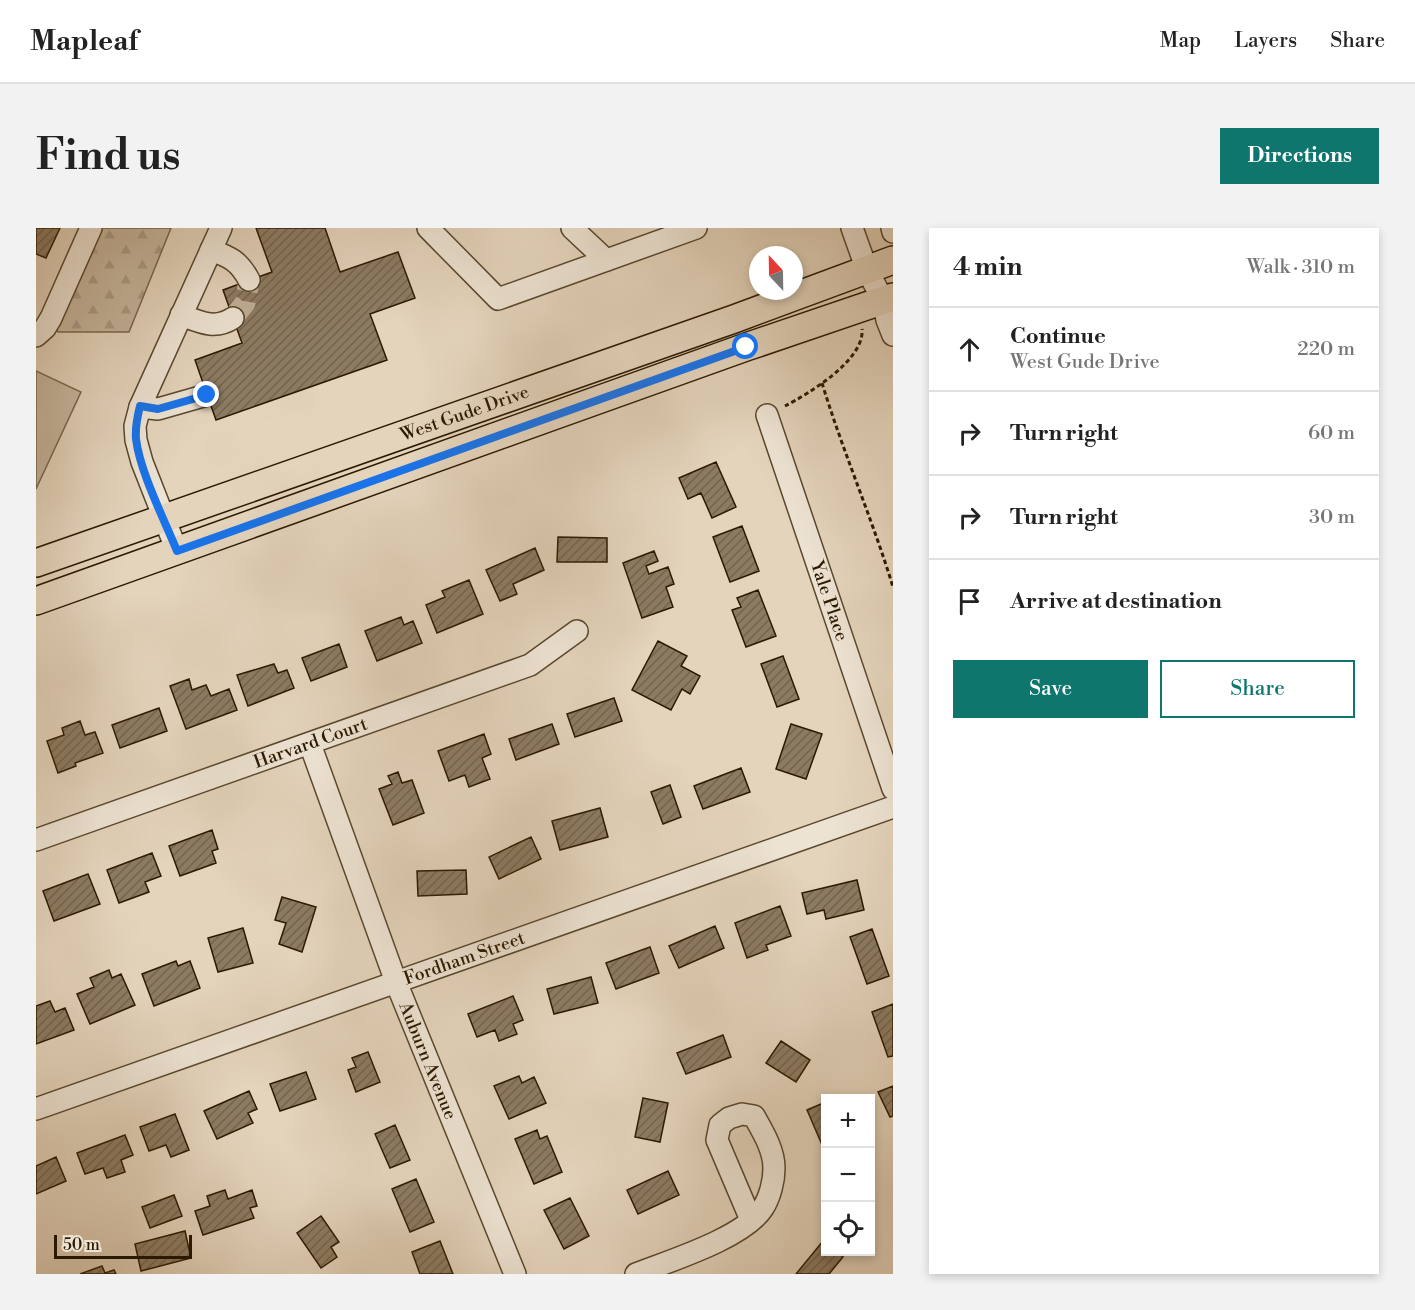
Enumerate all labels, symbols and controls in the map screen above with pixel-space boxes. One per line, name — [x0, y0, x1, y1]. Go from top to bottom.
text: Mapleaf — [30, 24, 138, 59]
text: Map — [1160, 28, 1201, 54]
text: Layers — [1234, 28, 1297, 54]
text: Share — [1330, 28, 1385, 54]
button: Directions — [1220, 128, 1379, 184]
text: Find us — [36, 130, 180, 183]
north arrow — [749, 246, 803, 300]
text: 4 min — [953, 251, 1023, 283]
text: Walk · 310 m — [1247, 255, 1355, 280]
text: Continue — [1010, 323, 1106, 350]
route start — [732, 333, 758, 359]
icon: ahead — [953, 333, 986, 366]
text: 220 m — [1297, 337, 1355, 362]
text: West Gude Drive — [1010, 350, 1160, 375]
street label: West Gude Drive — [396, 380, 532, 447]
route end — [193, 381, 219, 407]
icon: right — [953, 417, 986, 450]
text: Turn right — [1010, 420, 1118, 447]
text: 60 m — [1308, 421, 1355, 446]
icon: right — [953, 501, 986, 534]
text: Turn right — [1010, 504, 1118, 531]
text: 30 m — [1309, 505, 1355, 530]
street label: Yale Place — [805, 557, 854, 644]
icon: arrive — [953, 585, 986, 618]
text: Arrive at destination — [1010, 588, 1222, 615]
button: Save — [953, 660, 1148, 718]
button: Share — [1160, 660, 1355, 718]
street label: Harvard Court — [250, 712, 371, 774]
street label: Fordham Street — [401, 926, 528, 990]
street label: Auburn Avenue — [393, 998, 462, 1123]
map controls — [821, 1094, 875, 1256]
button: + — [821, 1094, 875, 1148]
button: − — [821, 1148, 875, 1202]
button: locate — [821, 1202, 875, 1256]
scale bar — [54, 1232, 192, 1260]
text: 50 m — [63, 1235, 100, 1255]

